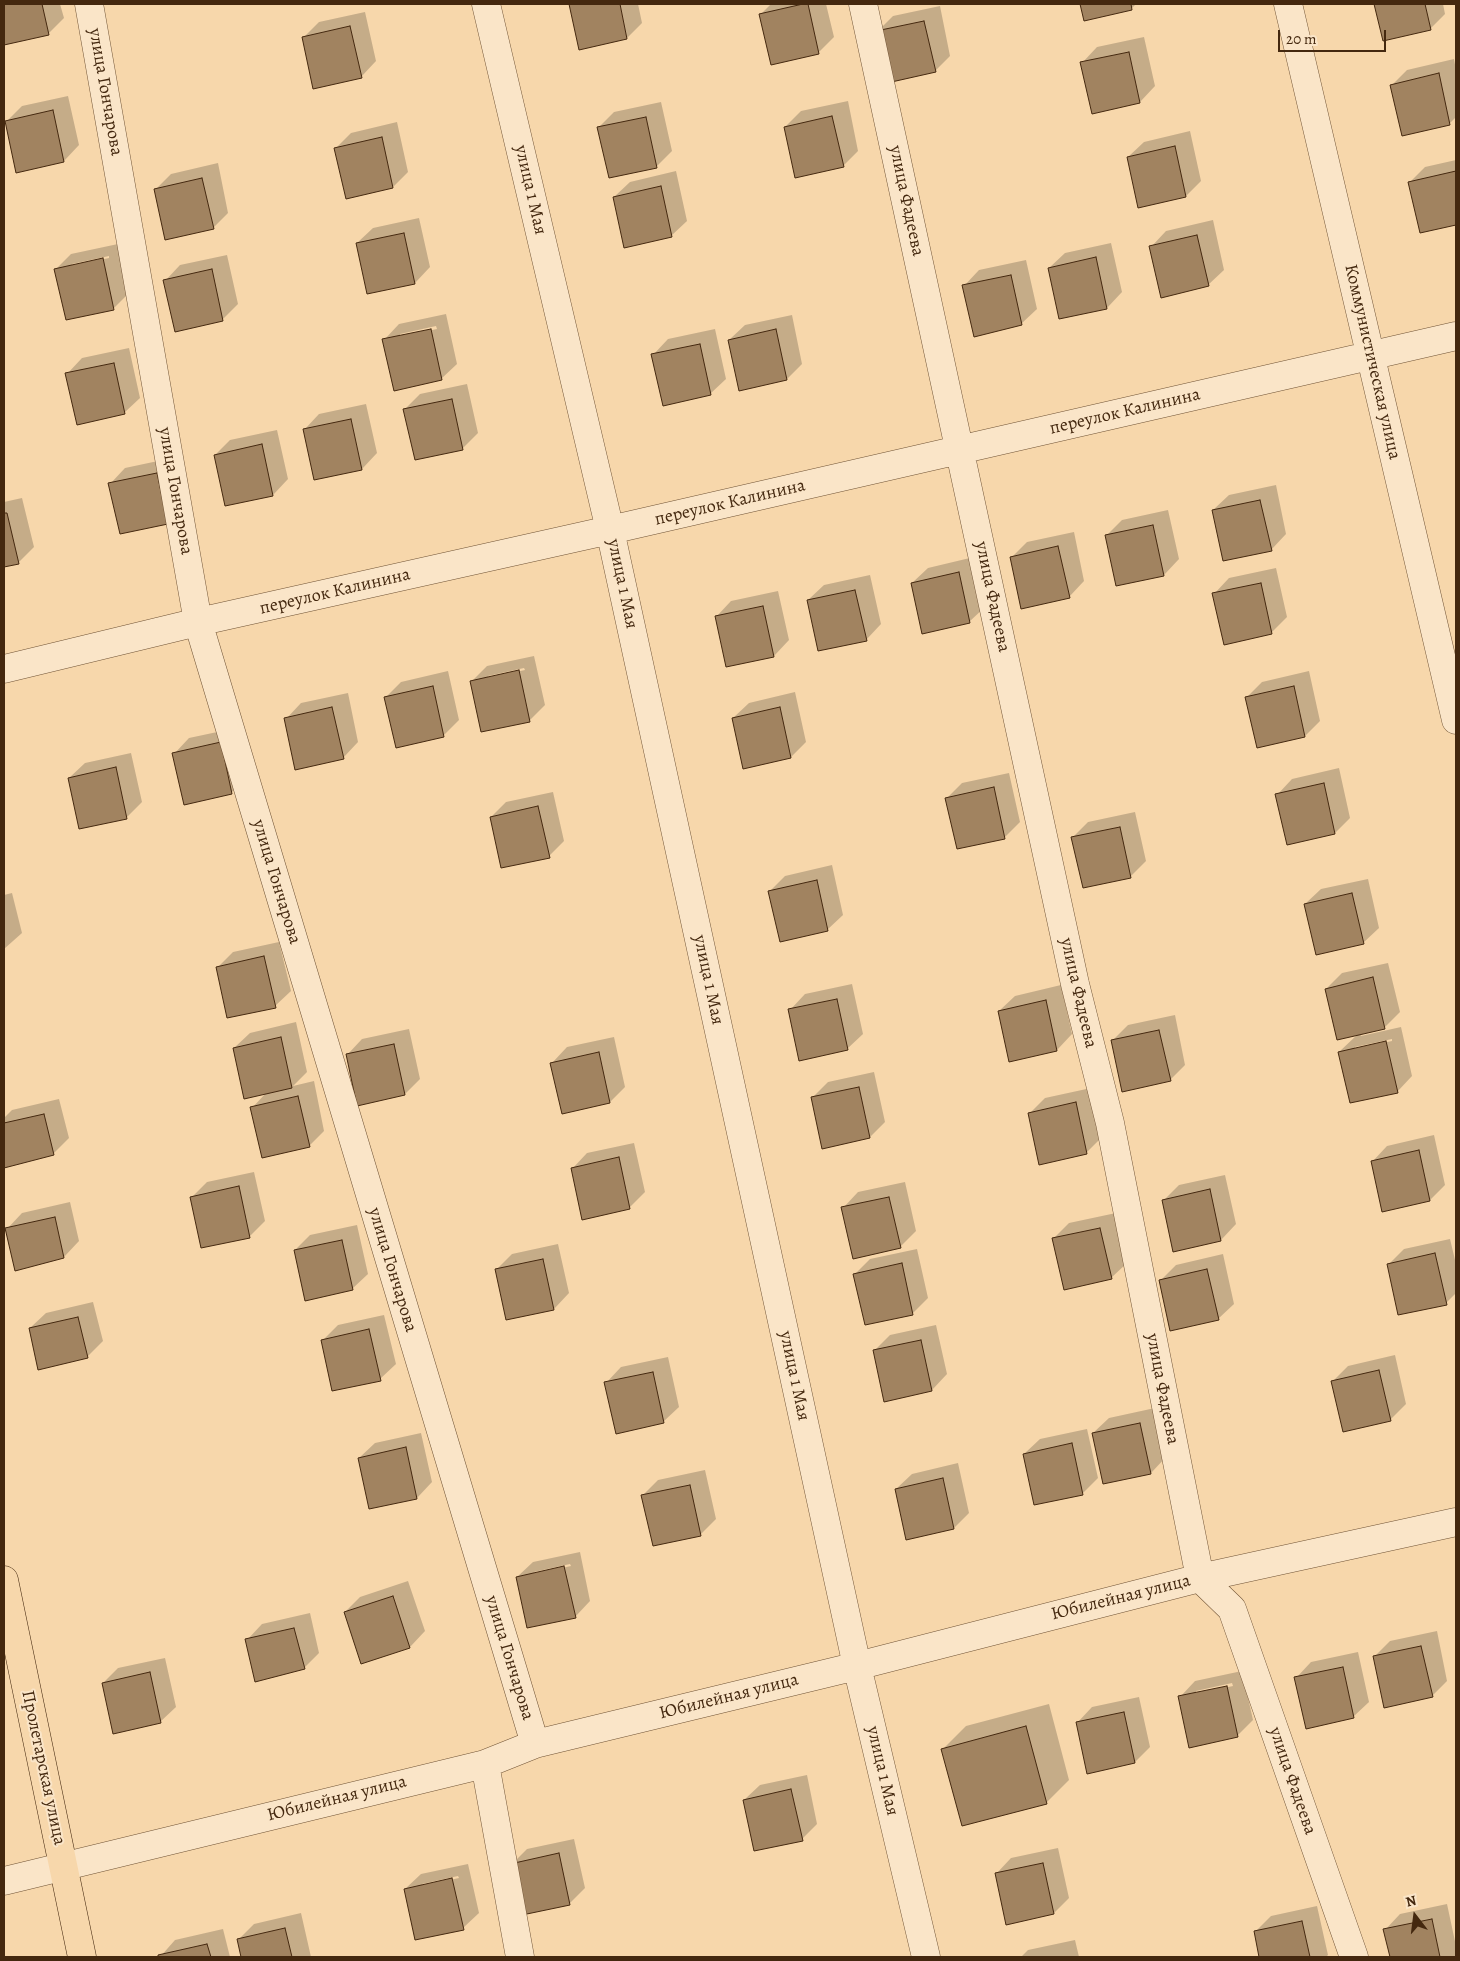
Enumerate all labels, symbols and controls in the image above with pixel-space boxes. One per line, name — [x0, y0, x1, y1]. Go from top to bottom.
scale bar — [1280, 20, 1388, 52]
street label: улица Гончарова — [83, 27, 127, 157]
text: 20 m — [1286, 29, 1317, 49]
street label: улица 1 Мая — [509, 143, 551, 237]
street label: улица Фадеева — [884, 144, 928, 258]
street label: Коммунистическая улица — [1339, 262, 1405, 462]
street label: переулок Калинина — [1047, 384, 1203, 440]
street label: улица Гончарова — [153, 426, 197, 556]
street label: переулок Калинина — [652, 475, 808, 531]
street label: улица 1 Мая — [602, 537, 642, 631]
street label: улица Фадеева — [970, 540, 1014, 654]
street label: переулок Калинина — [257, 564, 413, 620]
street label: улица Гончарова — [247, 817, 305, 947]
street label: улица 1 Мая — [688, 933, 728, 1027]
street label: улица Фадеева — [1055, 936, 1101, 1050]
street label: улица Гончарова — [363, 1205, 421, 1335]
street label: улица 1 Мая — [774, 1329, 814, 1423]
street label: улица Фадеева — [1141, 1332, 1183, 1446]
street label: Юбилейная улица — [1049, 1570, 1193, 1626]
street label: улица Гончарова — [480, 1593, 538, 1723]
street label: Юбилейная улица — [657, 1669, 801, 1725]
street label: Пролетарская улица — [16, 1689, 70, 1847]
street label: улица 1 Мая — [861, 1724, 903, 1818]
street label: улица Фадеева — [1263, 1724, 1321, 1838]
street label: Юбилейная улица — [265, 1771, 409, 1827]
north arrow — [1390, 1891, 1440, 1941]
text: N — [1404, 1891, 1418, 1912]

